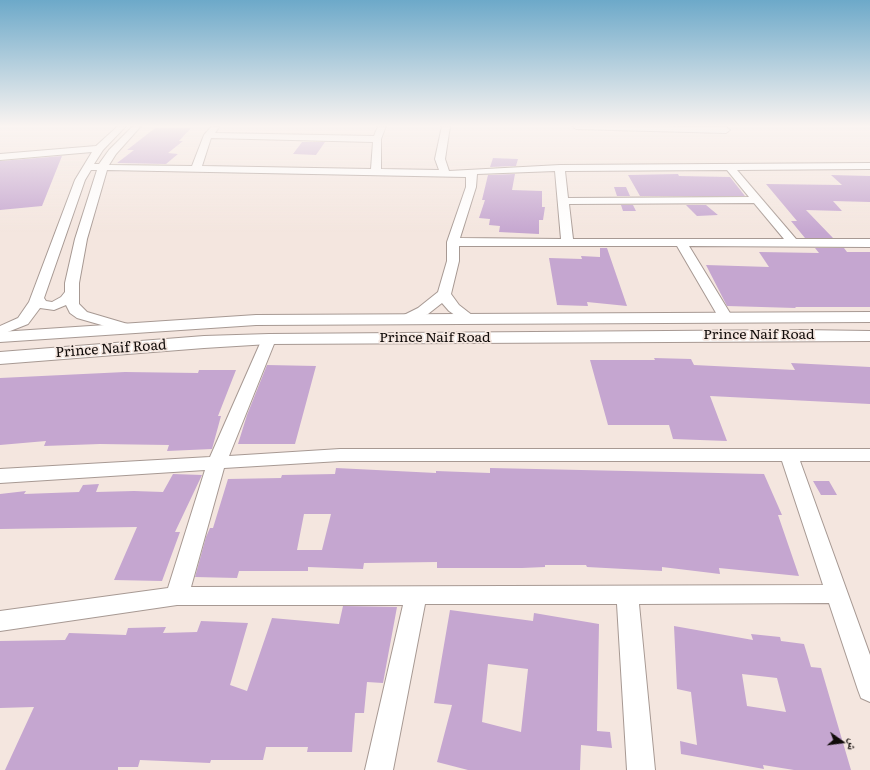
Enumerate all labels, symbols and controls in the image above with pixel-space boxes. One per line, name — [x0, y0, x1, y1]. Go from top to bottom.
street label: Prince Naif Road — [703, 327, 815, 343]
street label: Prince Naif Road — [379, 330, 491, 346]
street label: Prince Naif Road — [55, 337, 167, 361]
north arrow — [822, 722, 862, 762]
text: ش — [844, 737, 863, 752]

